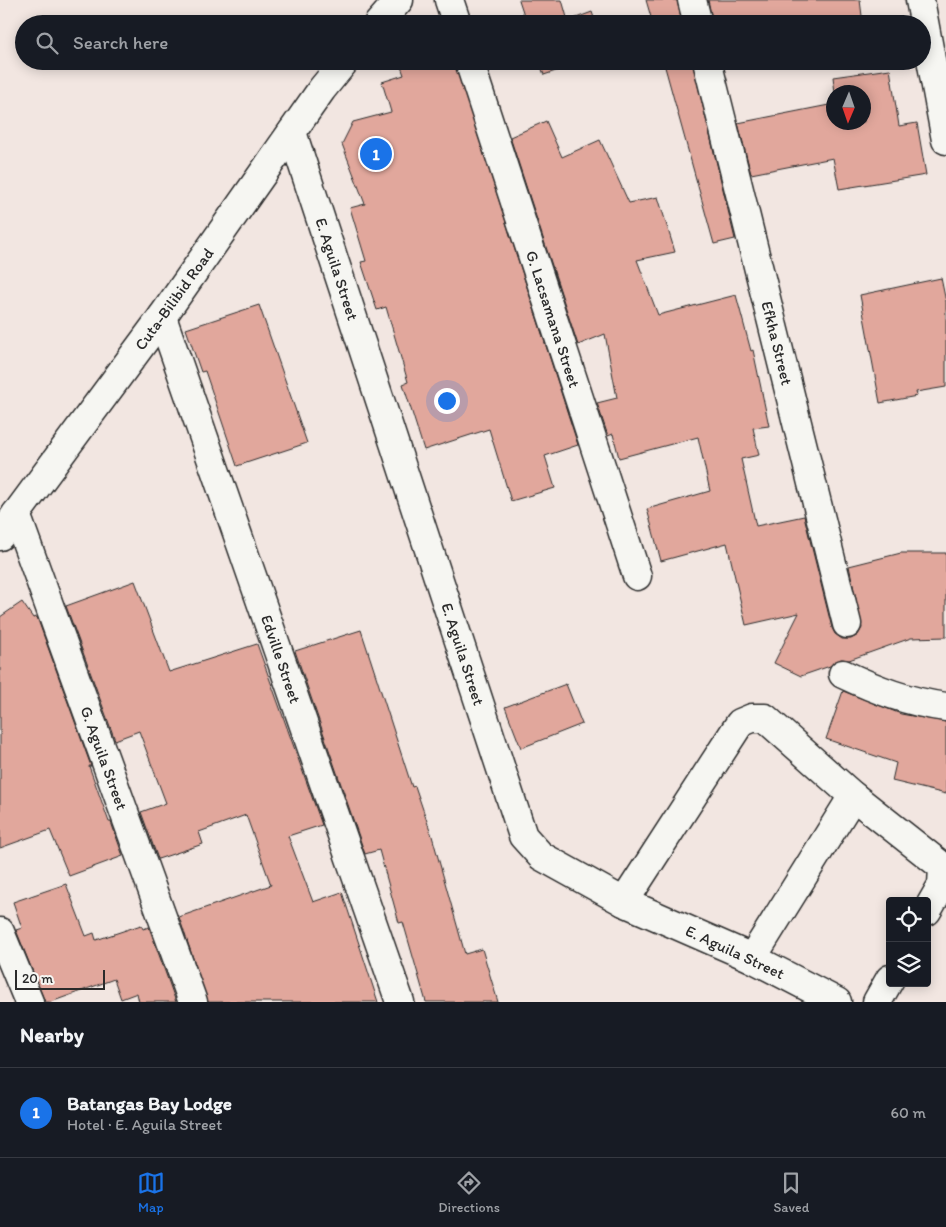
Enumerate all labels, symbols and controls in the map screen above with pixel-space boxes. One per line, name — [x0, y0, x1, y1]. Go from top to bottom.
search box — [15, 15, 931, 70]
icon: search — [33, 29, 61, 57]
text: Search here — [73, 31, 168, 54]
north arrow — [826, 85, 871, 130]
pin: 1 — [360, 135, 392, 173]
street label: E. Aguila Street — [311, 215, 363, 323]
street label: Cuta-Bilibid Road — [131, 244, 218, 354]
street label: G. Lacsamana Street — [522, 248, 584, 390]
street label: Efkha Street — [757, 299, 797, 387]
your location — [434, 388, 460, 414]
street label: E. Aguila Street — [437, 600, 489, 708]
street label: Edville Street — [257, 612, 305, 706]
street label: G. Aguila Street — [76, 704, 132, 812]
map controls — [886, 897, 931, 987]
button: locate — [886, 897, 931, 942]
street label: E. Aguila Street — [683, 921, 787, 983]
button: layers — [886, 942, 931, 987]
scale bar — [15, 967, 105, 990]
text: 20 m — [22, 970, 53, 987]
text: Nearby — [20, 1022, 84, 1047]
text: Batangas Bay Lodge — [67, 1092, 232, 1115]
text: 1 — [32, 1103, 40, 1122]
text: 60 m — [891, 1103, 926, 1122]
text: Hotel · E. Aguila Street — [67, 1115, 222, 1134]
tab: Map — [137, 1169, 165, 1216]
tab: Directions — [438, 1169, 500, 1216]
tab: Saved — [773, 1169, 809, 1216]

